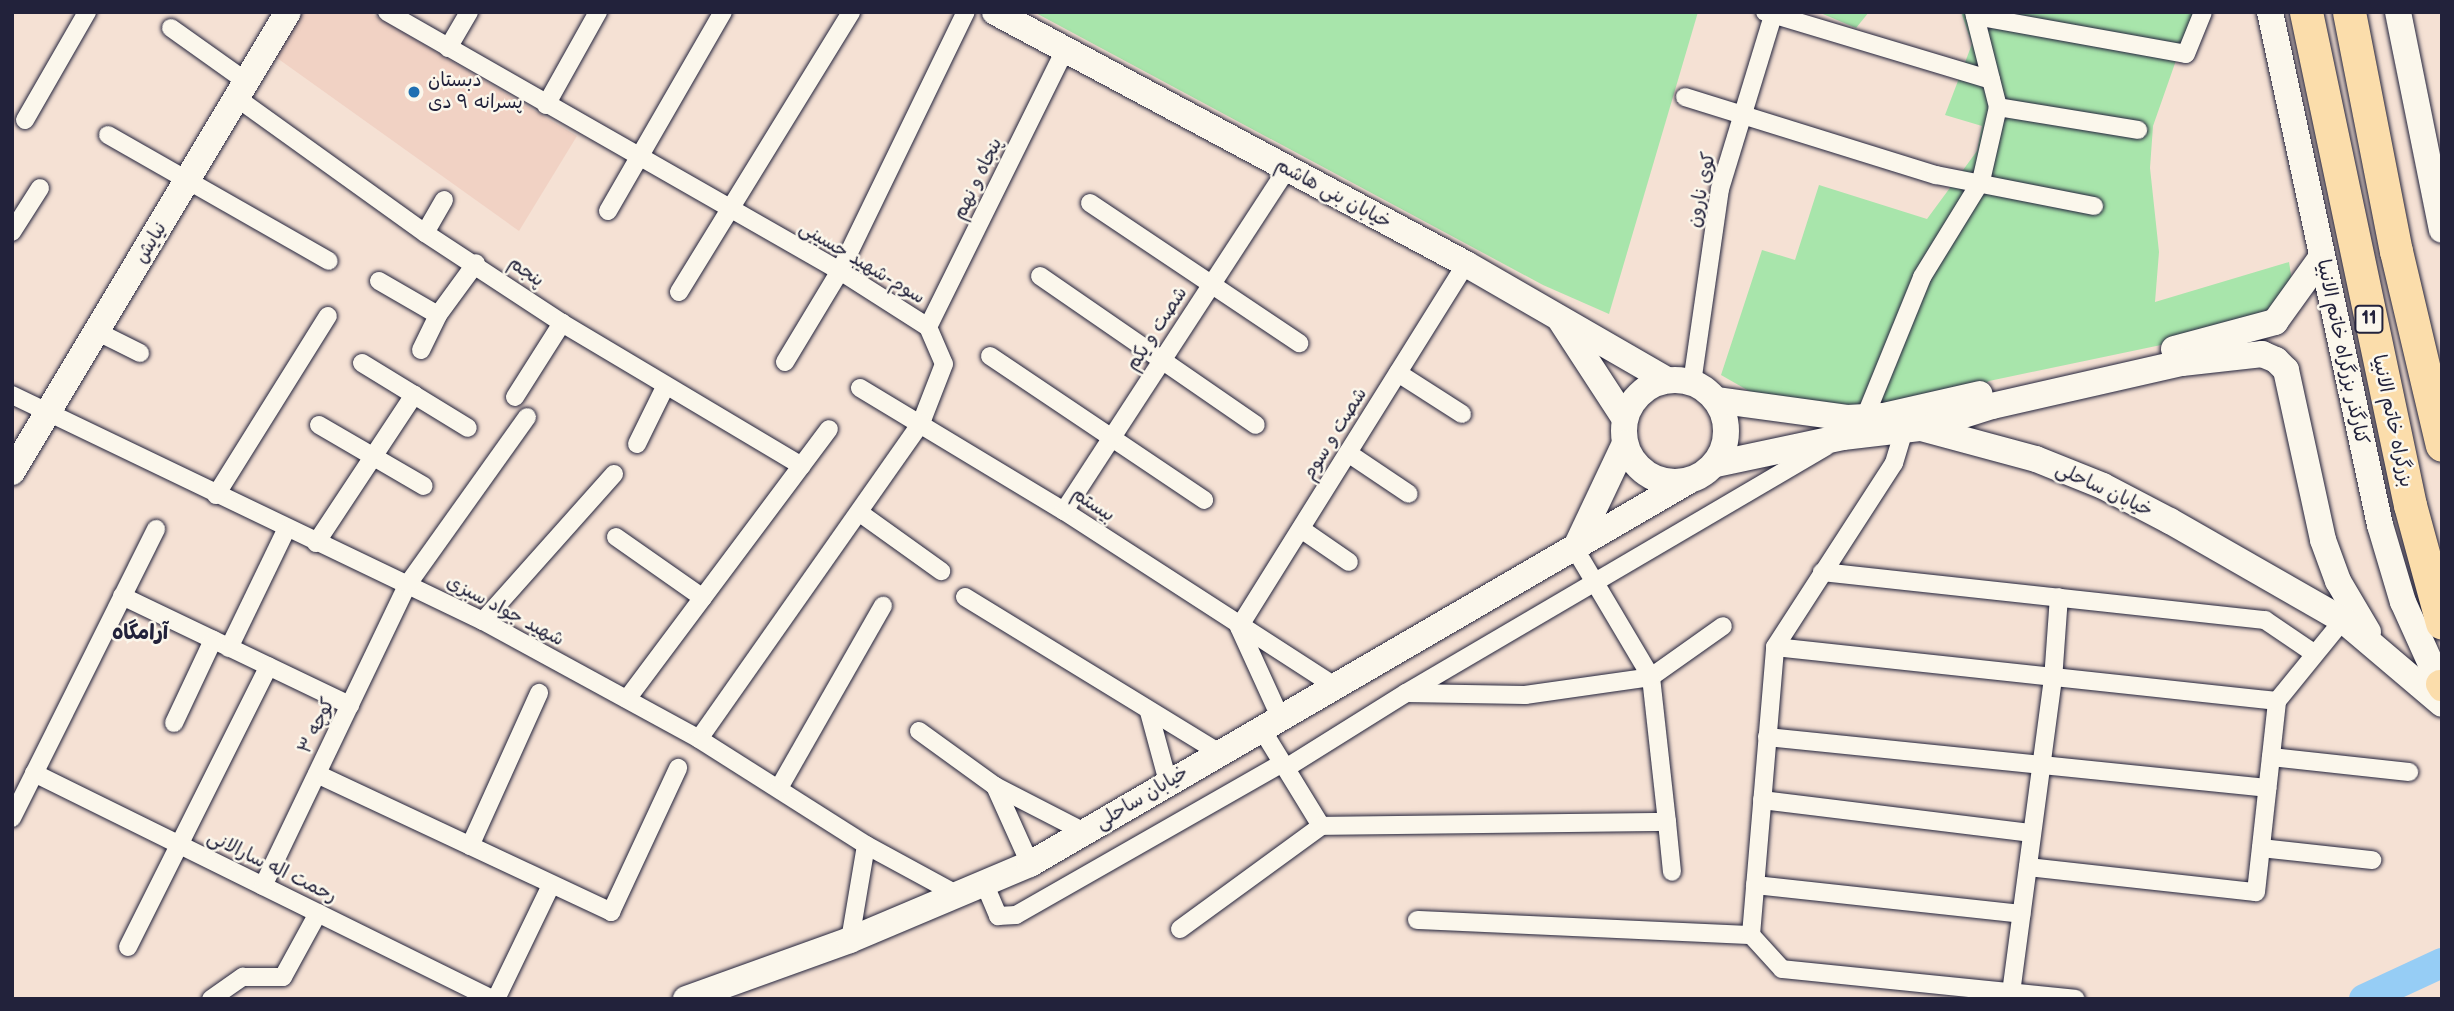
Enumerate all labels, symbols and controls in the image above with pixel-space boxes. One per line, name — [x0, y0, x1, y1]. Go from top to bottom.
place label: دبستان پسرانه ۹ دی — [428, 70, 523, 114]
marker: دبستان پسرانه ۹ دی — [406, 84, 422, 100]
street label: پنجاه و نهم — [948, 134, 1008, 224]
street label: کوی نارون — [1683, 150, 1721, 230]
street label: خیابان بنی هاشم — [1271, 154, 1395, 234]
street label: سوم-شهید حسینی — [795, 217, 929, 309]
street label: نیایش — [130, 218, 172, 268]
street label: پنجم — [504, 252, 548, 292]
street label: کنارگذر بزرگراه خاتم الانبیا — [2311, 257, 2373, 447]
street label: شصت و یکم — [1121, 283, 1193, 375]
road number: 11 — [2353, 304, 2385, 334]
street label: بزرگراه خاتم الانبیا — [2367, 352, 2417, 490]
street label: شصت و سوم — [1298, 384, 1372, 484]
street label: خیابان ساحلی — [2052, 458, 2156, 522]
street label: بیستم — [1067, 483, 1119, 527]
street label: شهید جواد سبزی — [442, 570, 568, 652]
district label: آرامگاه — [112, 620, 168, 646]
street label: کوچه ۳ — [294, 694, 340, 758]
street label: خیابان ساحلی — [1091, 761, 1193, 835]
street label: رحمت اله سارالانی — [204, 826, 340, 908]

